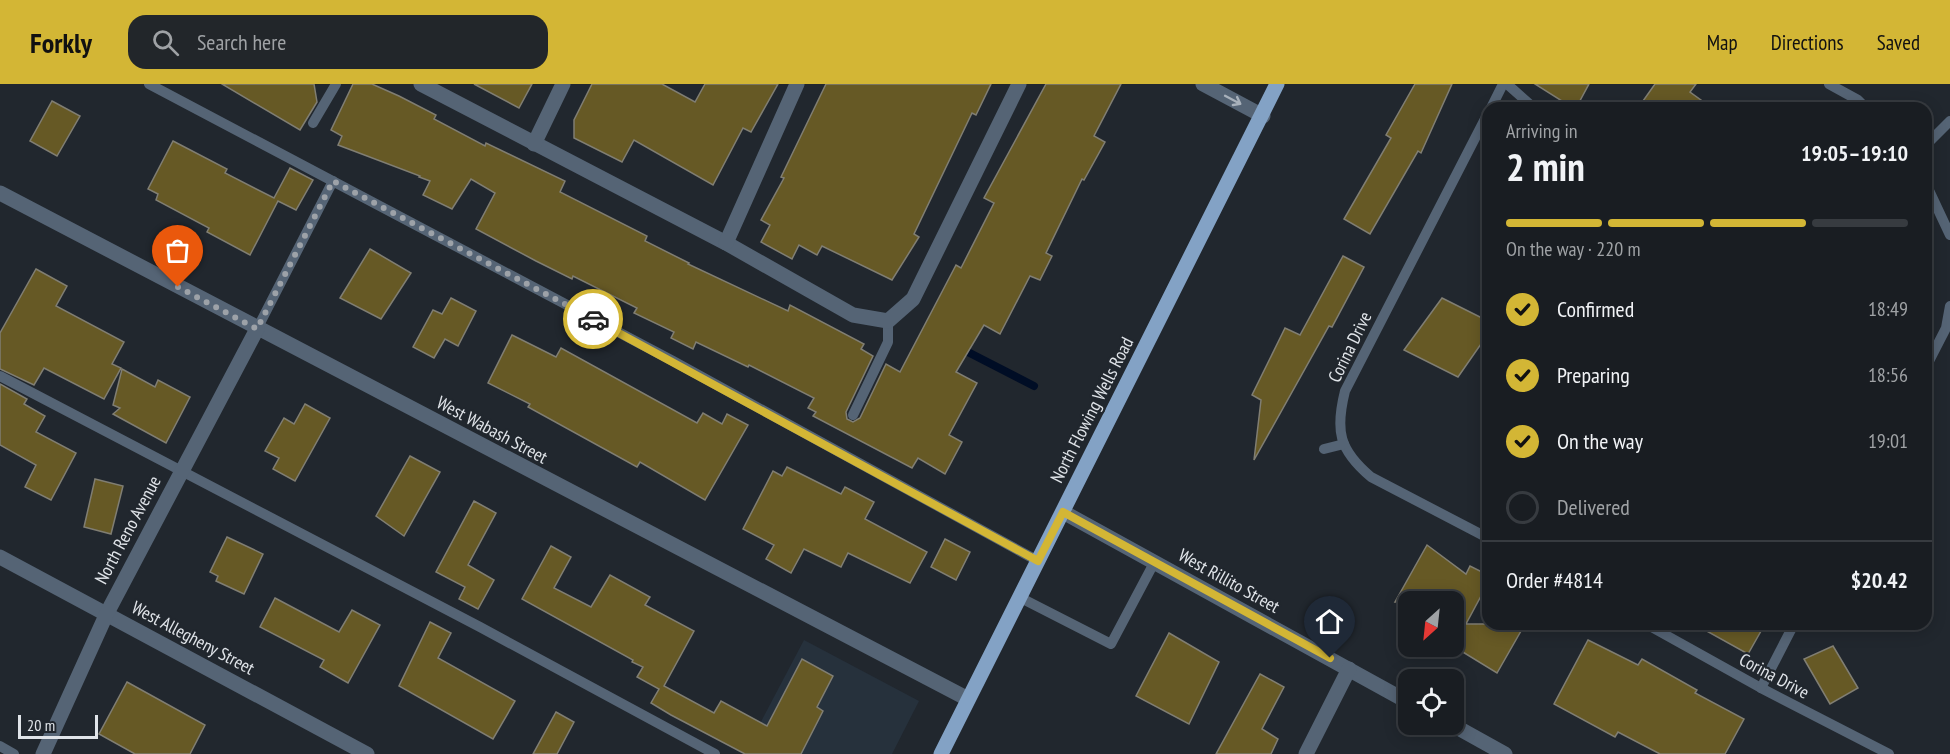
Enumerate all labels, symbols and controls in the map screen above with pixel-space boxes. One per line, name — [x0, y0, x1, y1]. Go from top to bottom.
search box — [128, 15, 548, 69]
text: Forkly — [30, 24, 92, 61]
icon: search — [149, 26, 182, 59]
text: Search here — [197, 28, 286, 56]
text: Map — [1707, 29, 1738, 56]
text: Directions — [1771, 29, 1844, 56]
text: Saved — [1877, 29, 1920, 56]
one-way arrow — [1224, 94, 1241, 106]
text: Arriving in — [1506, 118, 1578, 144]
text: 19:05–19:10 — [1801, 139, 1908, 167]
text: 2 min — [1506, 141, 1585, 192]
pin — [152, 225, 203, 287]
icon: bag — [161, 234, 194, 267]
text: On the way · 220 m — [1506, 236, 1641, 262]
courier — [563, 289, 623, 349]
icon: check — [1506, 293, 1539, 326]
text: Confirmed — [1557, 295, 1634, 323]
text: 18:49 — [1868, 296, 1908, 322]
icon: car — [577, 303, 610, 336]
street label: Corina Drive — [1323, 308, 1377, 386]
street label: North Flowing Wells Road — [1045, 333, 1138, 486]
icon: check — [1506, 359, 1539, 392]
text: Preparing — [1557, 361, 1630, 389]
text: 18:56 — [1868, 362, 1908, 388]
street label: West Wabash Street — [433, 391, 552, 468]
icon: check — [1506, 425, 1539, 458]
text: On the way — [1557, 427, 1643, 455]
text: 19:01 — [1868, 428, 1908, 454]
street label: North Reno Avenue — [89, 472, 166, 588]
text: Delivered — [1557, 493, 1630, 521]
street label: West Rillito Street — [1175, 543, 1284, 618]
text: Order #4814 — [1506, 566, 1603, 594]
text: $20.42 — [1851, 566, 1908, 594]
north arrow — [1398, 591, 1464, 657]
map controls — [1398, 591, 1464, 735]
street label: West Allegheny Street — [128, 596, 259, 680]
pin — [1304, 596, 1355, 658]
icon: home — [1313, 605, 1346, 638]
street label: Corina Drive — [1735, 648, 1813, 704]
button: locate — [1398, 669, 1464, 735]
scale bar — [18, 712, 98, 740]
text: 20 m — [27, 715, 55, 735]

